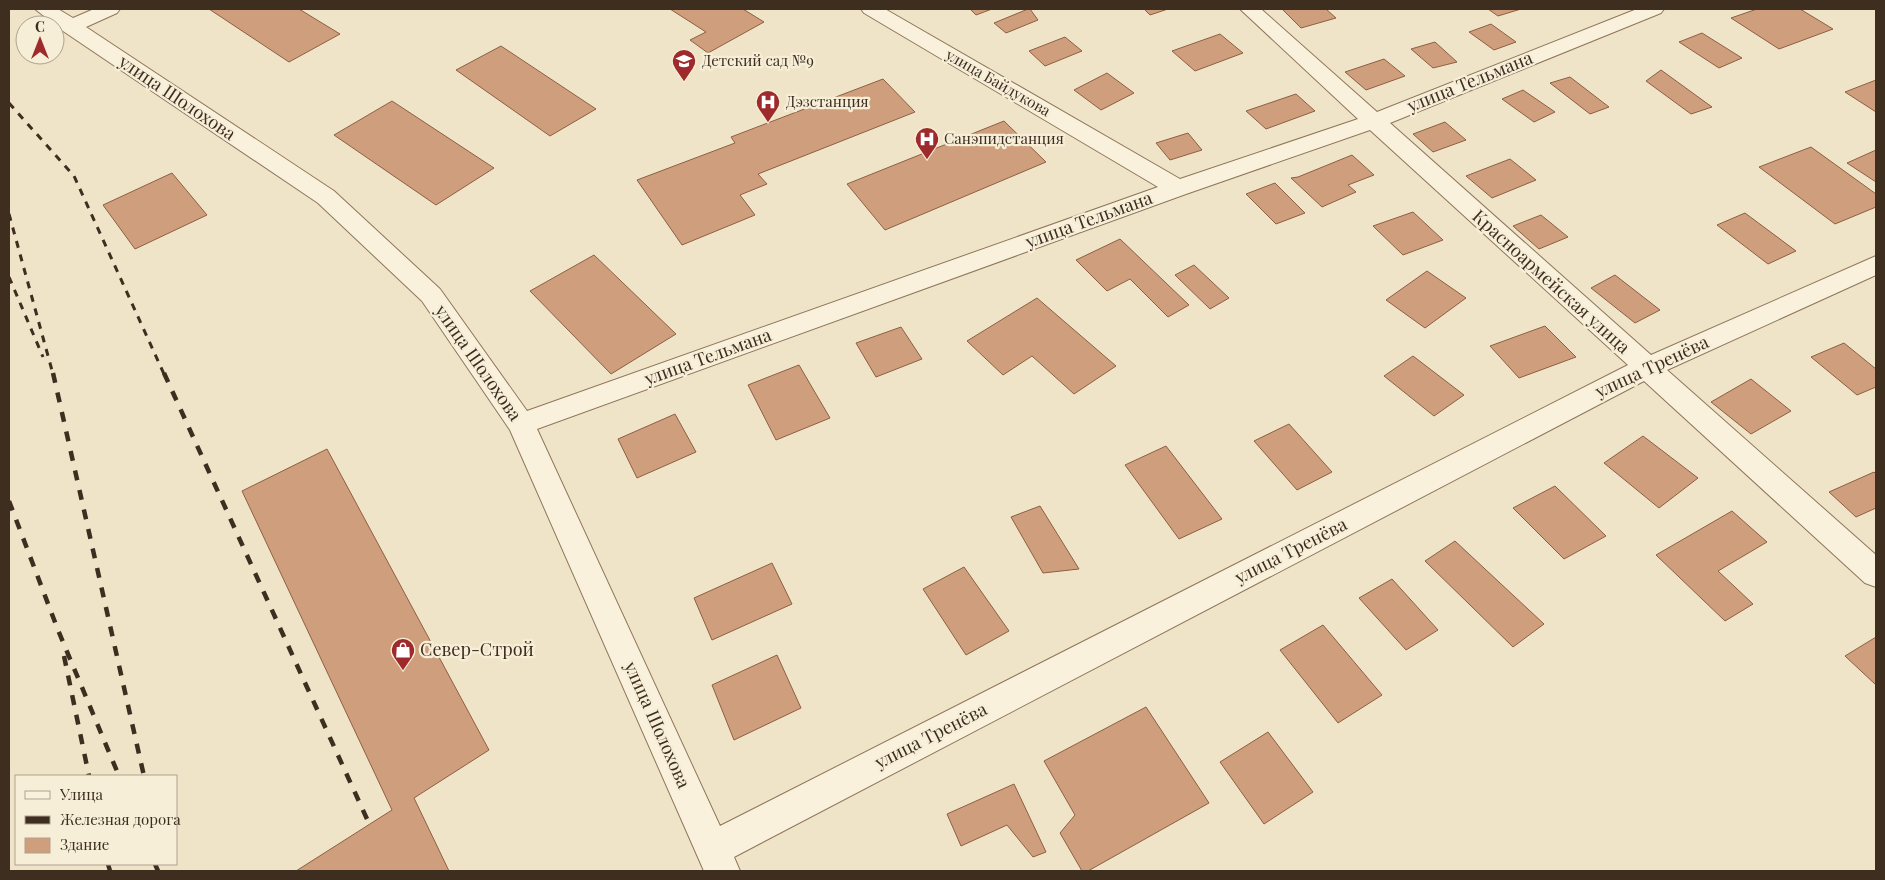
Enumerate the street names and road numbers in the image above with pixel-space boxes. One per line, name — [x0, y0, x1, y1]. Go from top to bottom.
street label: улица Байдукова — [942, 44, 1055, 120]
street label: улица Тельмана — [1402, 45, 1536, 118]
street label: улица Шолохова — [113, 49, 241, 145]
street label: улица Тельмана — [1021, 185, 1155, 253]
street label: Красноармейская улица — [1468, 204, 1636, 359]
street label: улица Шолохова — [429, 299, 528, 425]
street label: улица Тельмана — [640, 322, 774, 390]
street label: улица Тренёва — [1590, 329, 1712, 403]
street label: улица Тренёва — [1230, 512, 1351, 589]
street label: улица Шолохова — [619, 657, 697, 792]
street label: улица Тренёва — [870, 697, 991, 774]

